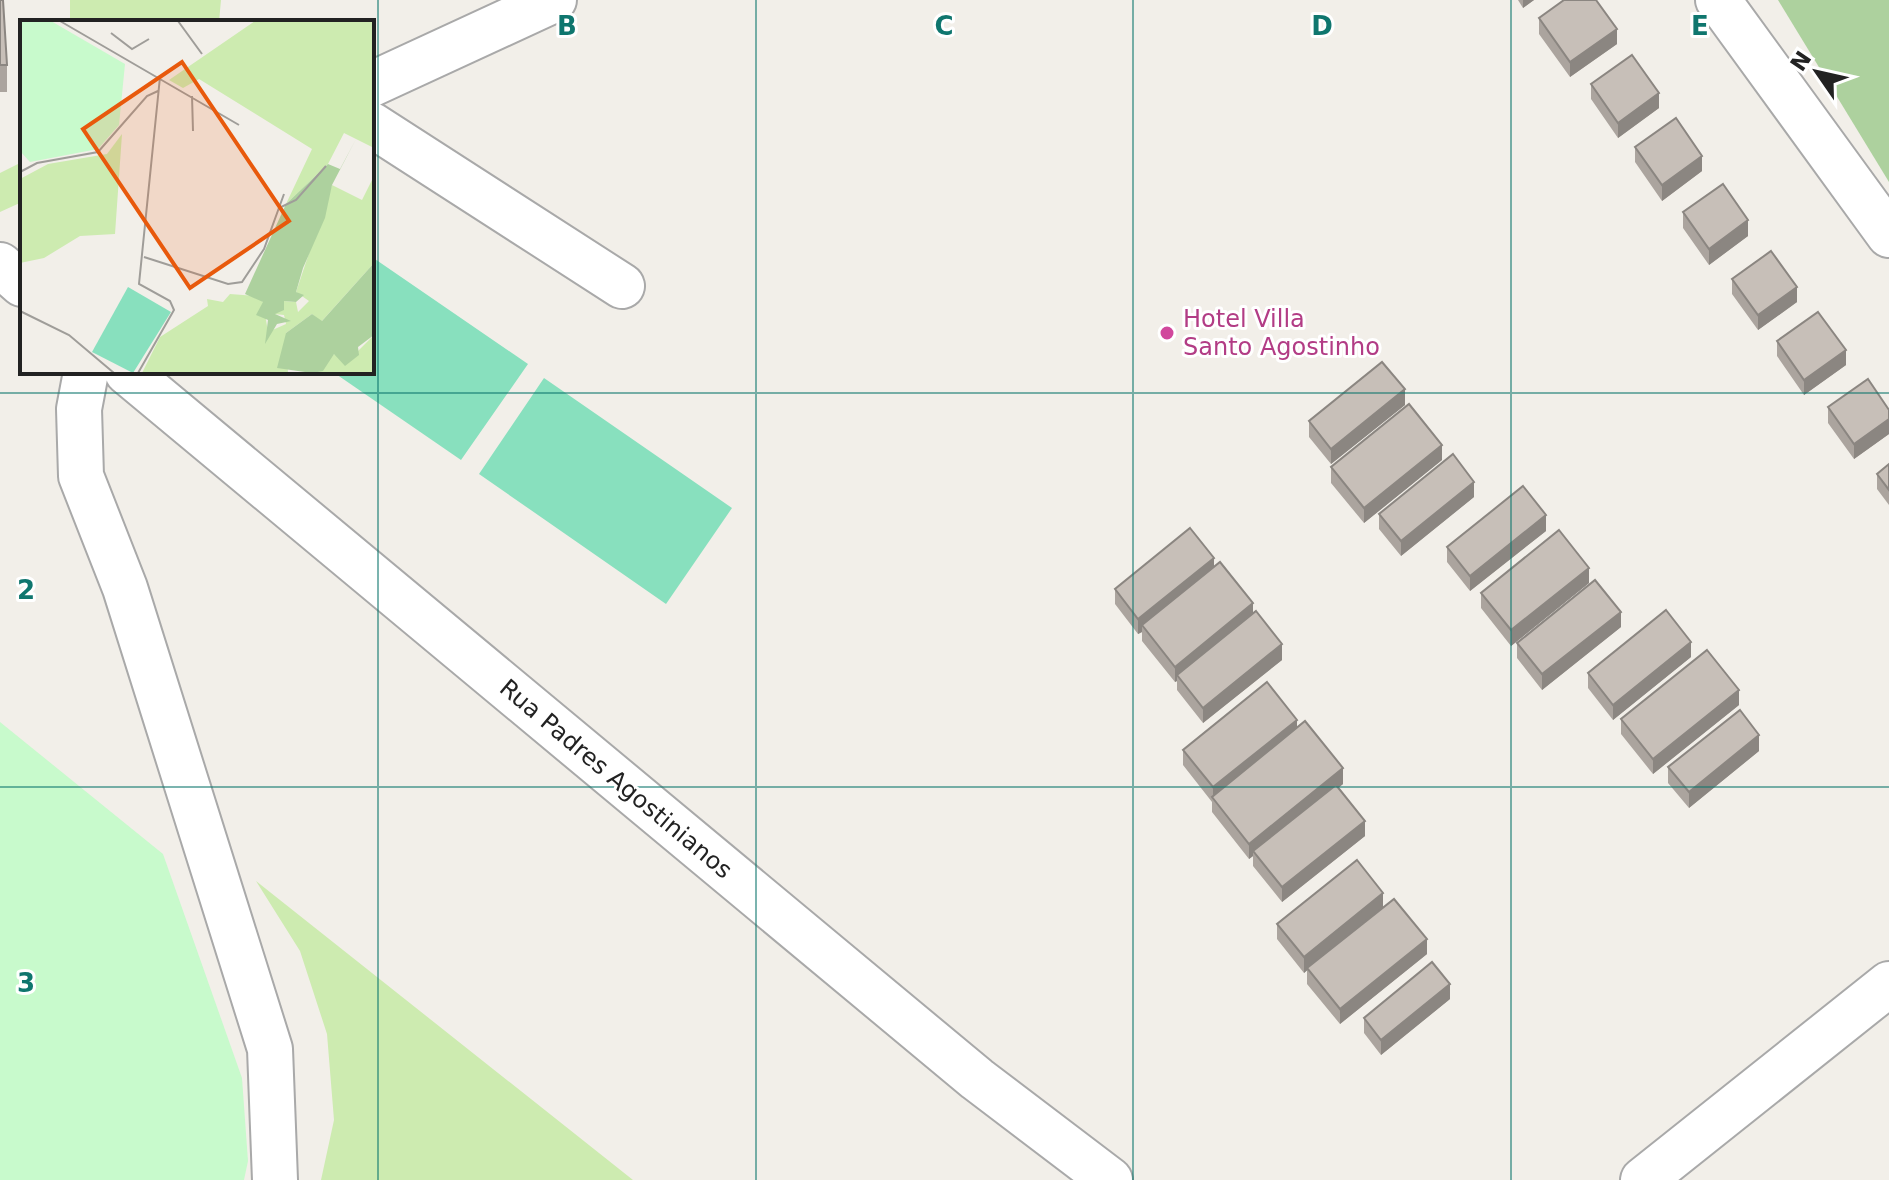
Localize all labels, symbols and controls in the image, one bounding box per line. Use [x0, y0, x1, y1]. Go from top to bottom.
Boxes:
text: B [557, 11, 577, 41]
text: C [934, 11, 954, 41]
text: D [1311, 11, 1333, 41]
text: E [1691, 11, 1709, 41]
inset map [20, 20, 374, 374]
north arrow [1777, 32, 1857, 112]
text: N [1785, 46, 1816, 76]
place label: Hotel Villa Santo Agostinho [1183, 305, 1380, 361]
marker: Hotel Villa Santo Agostinho [1158, 324, 1176, 342]
text: 2 [17, 575, 35, 605]
street label: Rua Padres Agostinianos [494, 674, 738, 884]
text: 3 [17, 968, 35, 998]

